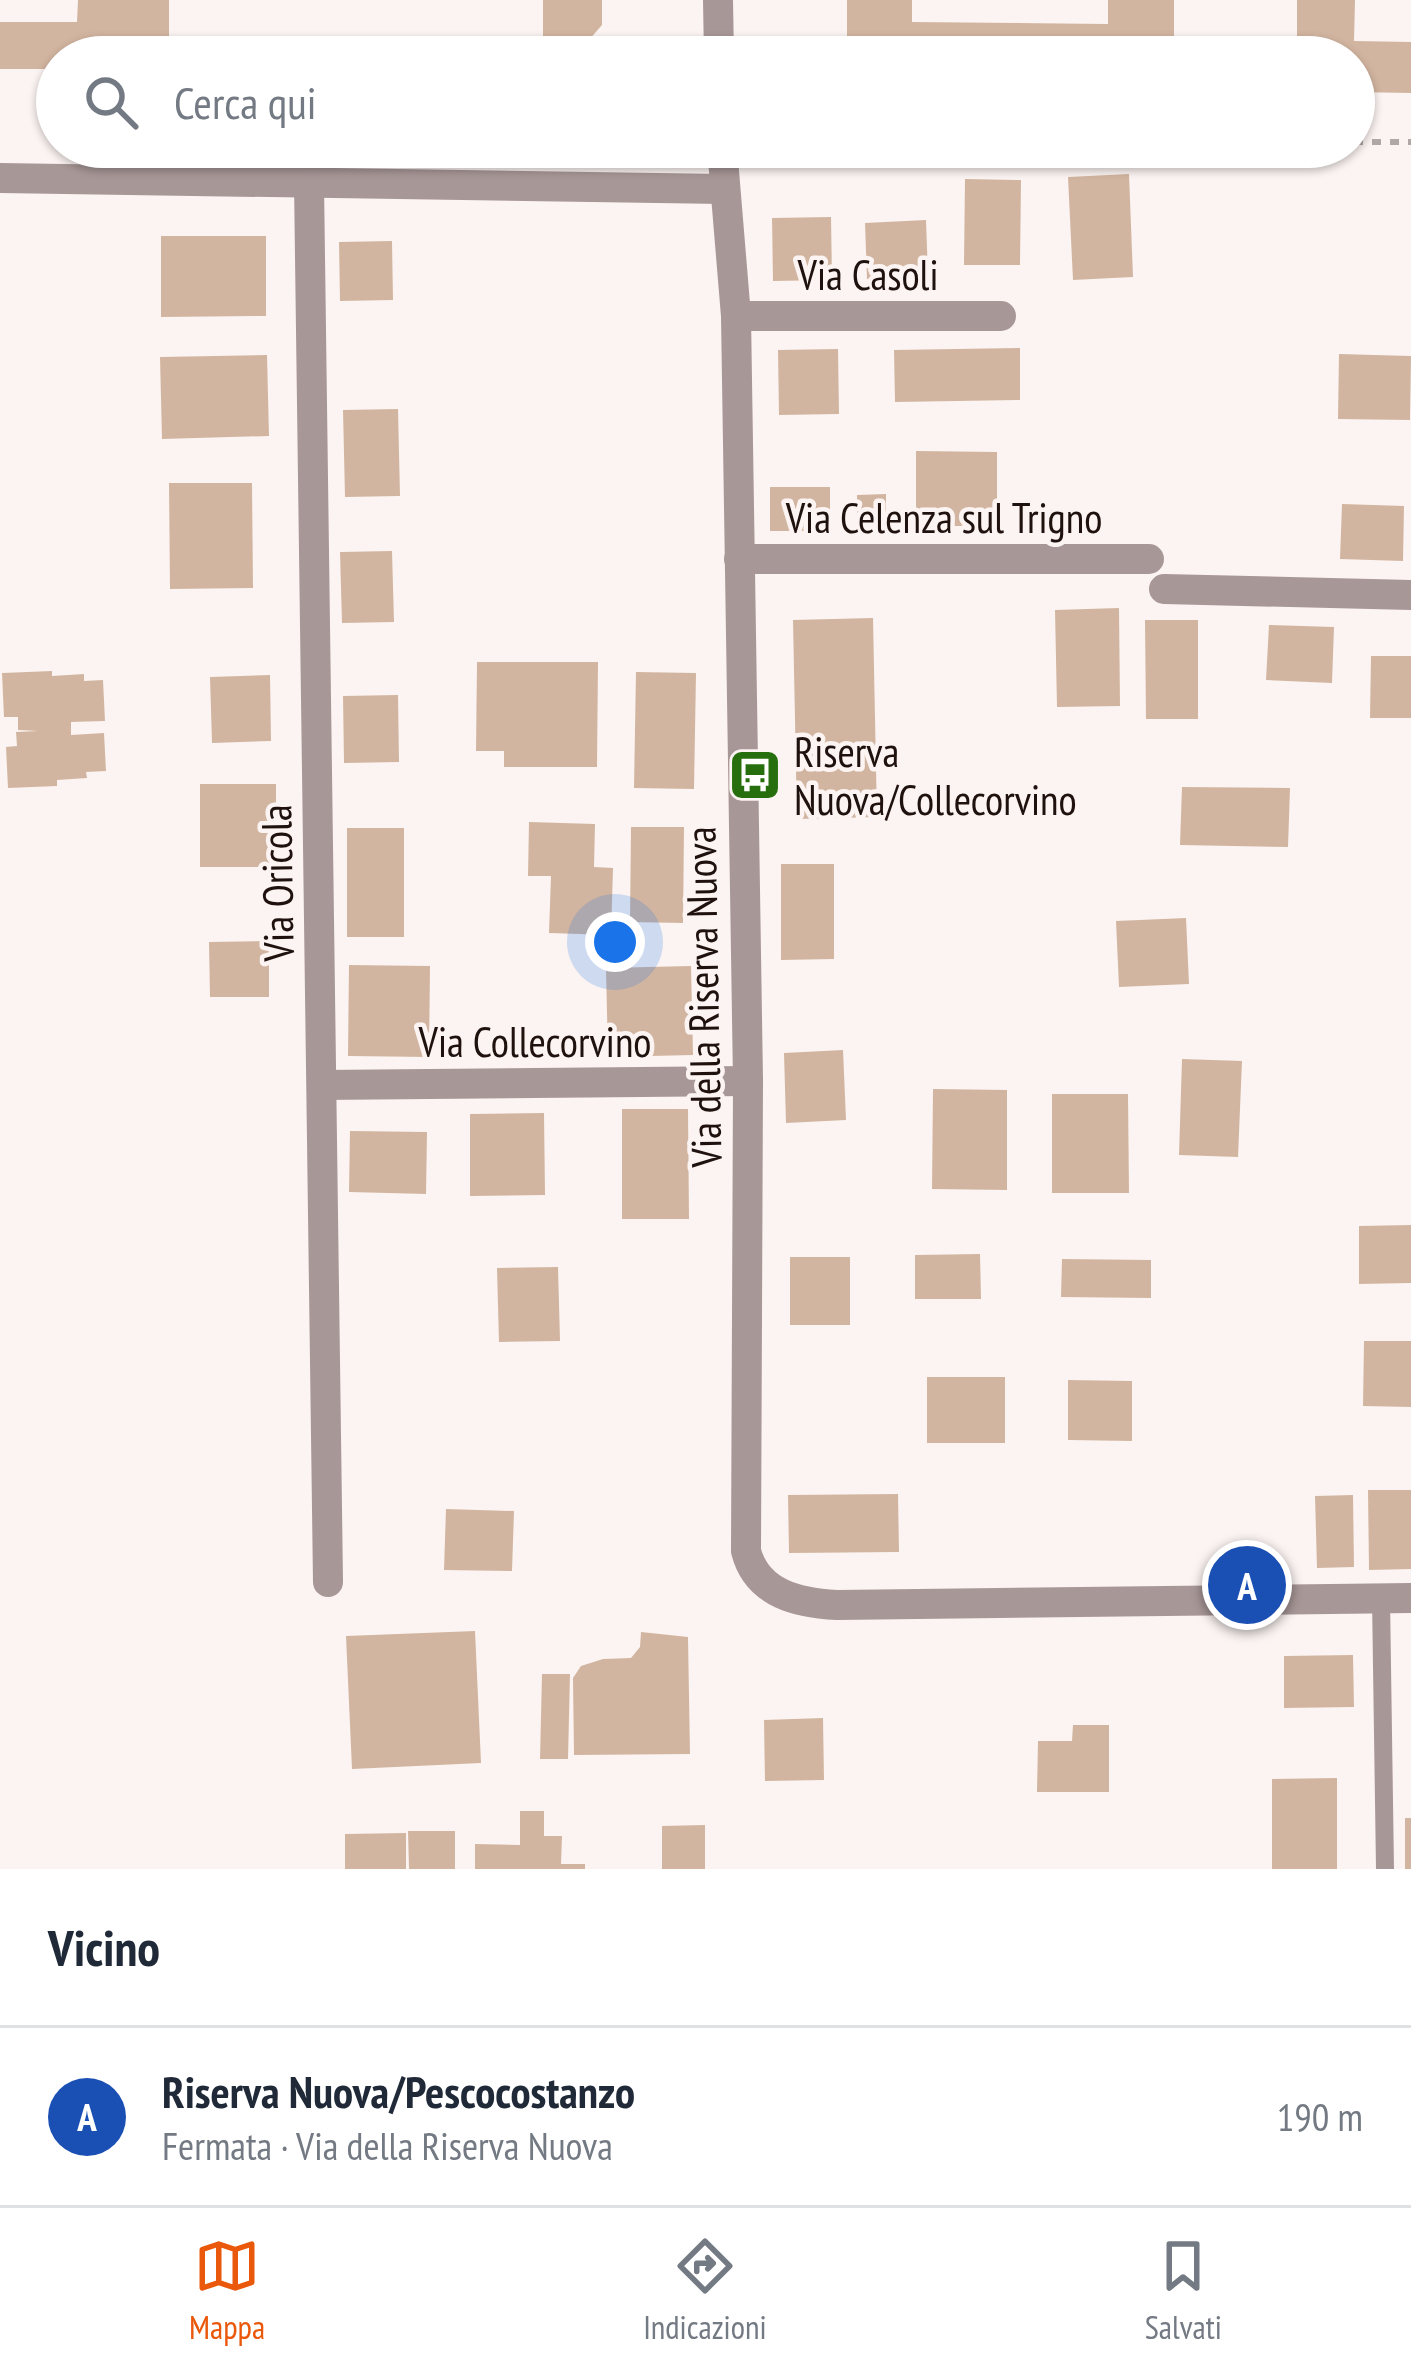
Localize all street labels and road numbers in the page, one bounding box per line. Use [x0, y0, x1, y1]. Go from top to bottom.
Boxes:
street label: Via Casoli [797, 247, 939, 302]
street label: Via Celenza sul Trigno [785, 490, 1102, 545]
street label: Via Oricola [248, 804, 306, 963]
street label: Via della Riserva Nuova [673, 826, 733, 1169]
street label: Via Collecorvino [418, 1014, 651, 1069]

